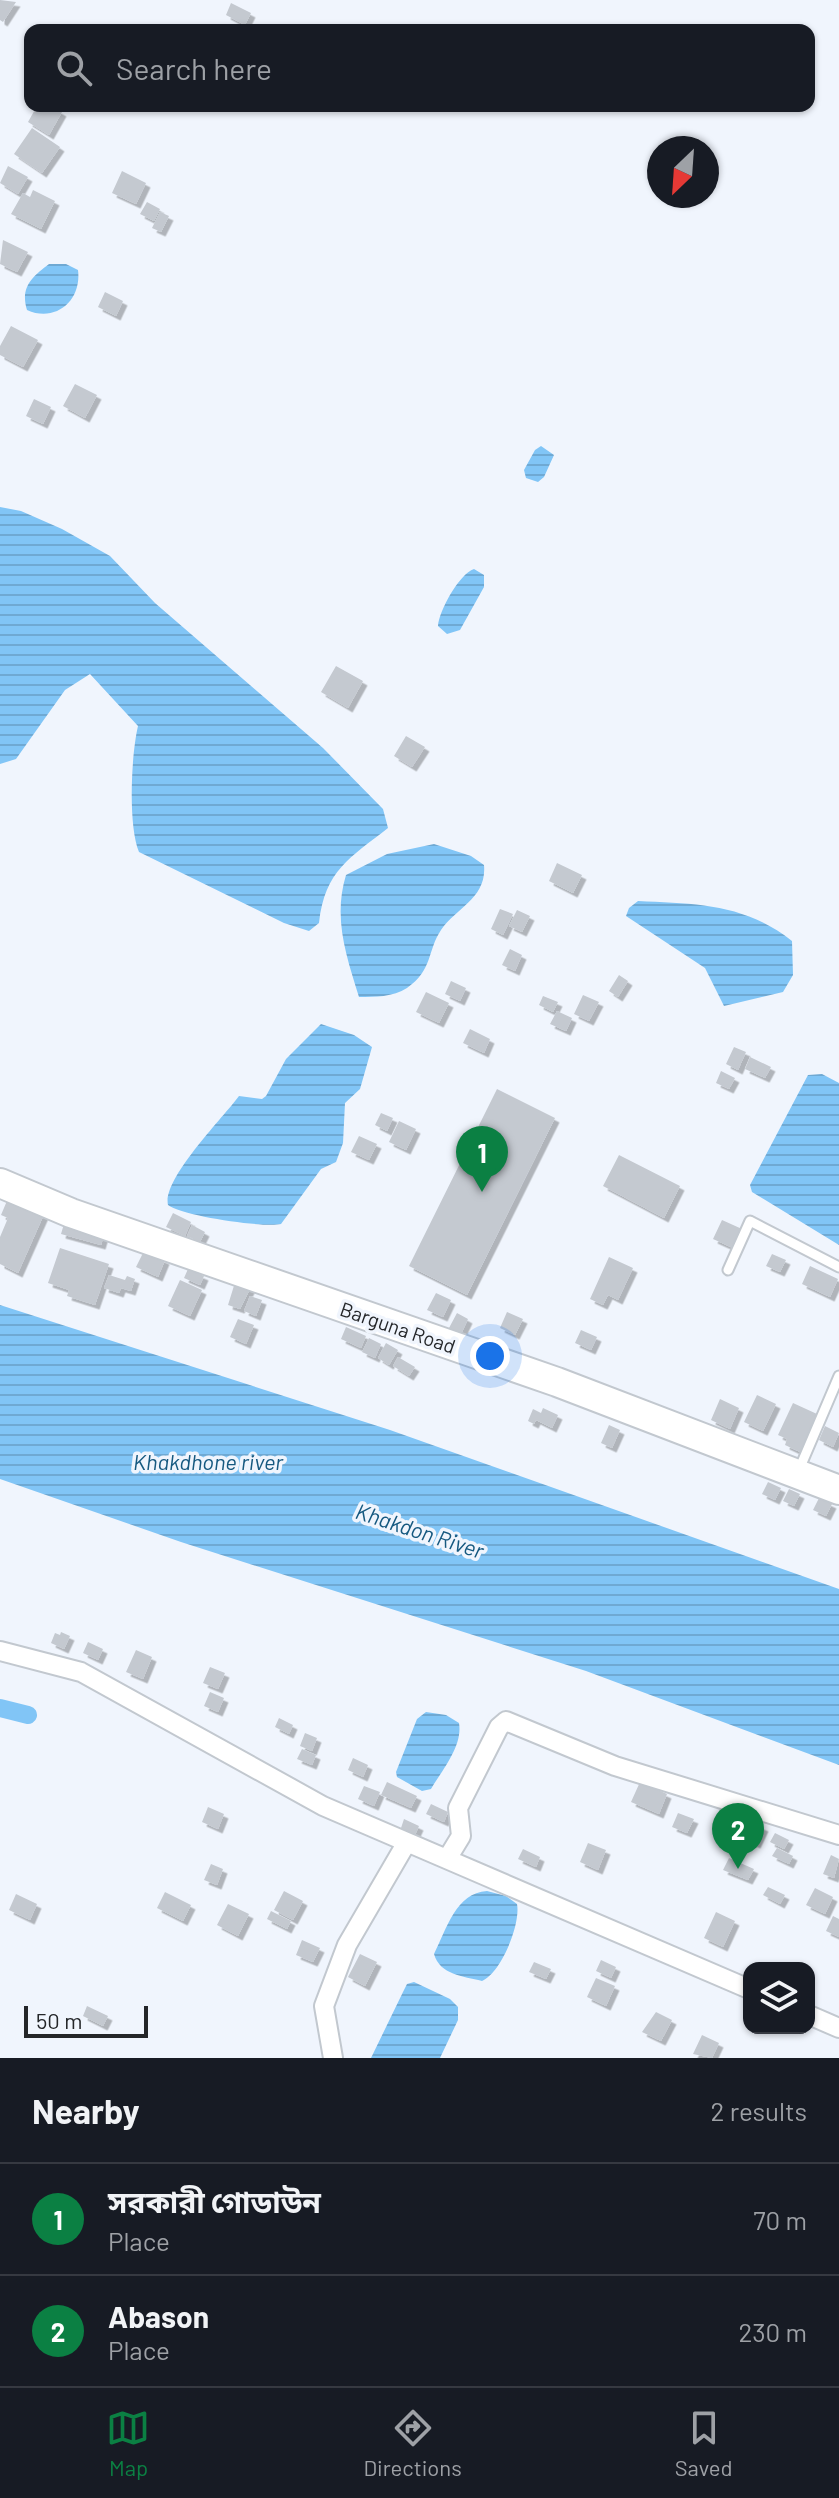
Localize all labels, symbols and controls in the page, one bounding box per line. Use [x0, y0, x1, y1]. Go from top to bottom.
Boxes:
search box [24, 24, 815, 112]
icon: search [52, 46, 96, 90]
text: Search here [116, 50, 272, 86]
north arrow [647, 136, 719, 208]
pin: 1 [456, 1126, 508, 1192]
street label: Barguna Road [337, 1296, 459, 1358]
your location [470, 1336, 510, 1376]
water label: Khakdhone river [133, 1448, 284, 1474]
water label: Khakdon River [353, 1497, 488, 1563]
pin: 2 [712, 1803, 764, 1869]
map controls [743, 1962, 815, 2034]
button: layers [743, 1962, 815, 2034]
scale bar [24, 2002, 148, 2038]
text: 50 m [36, 2007, 82, 2033]
text: Nearby [32, 2090, 140, 2131]
text: 2 results [711, 2095, 807, 2126]
text: সরকারী গোডাউন [108, 2183, 321, 2219]
text: 1 [53, 2204, 63, 2235]
text: 70 m [753, 2204, 807, 2235]
text: Place [108, 2225, 170, 2256]
text: Abason [108, 2298, 209, 2334]
text: 2 [51, 2316, 65, 2347]
text: 230 m [738, 2316, 807, 2347]
text: Place [108, 2334, 170, 2365]
tab: Map [106, 2406, 150, 2480]
tab: Directions [363, 2406, 462, 2480]
tab: Saved [675, 2406, 732, 2480]

